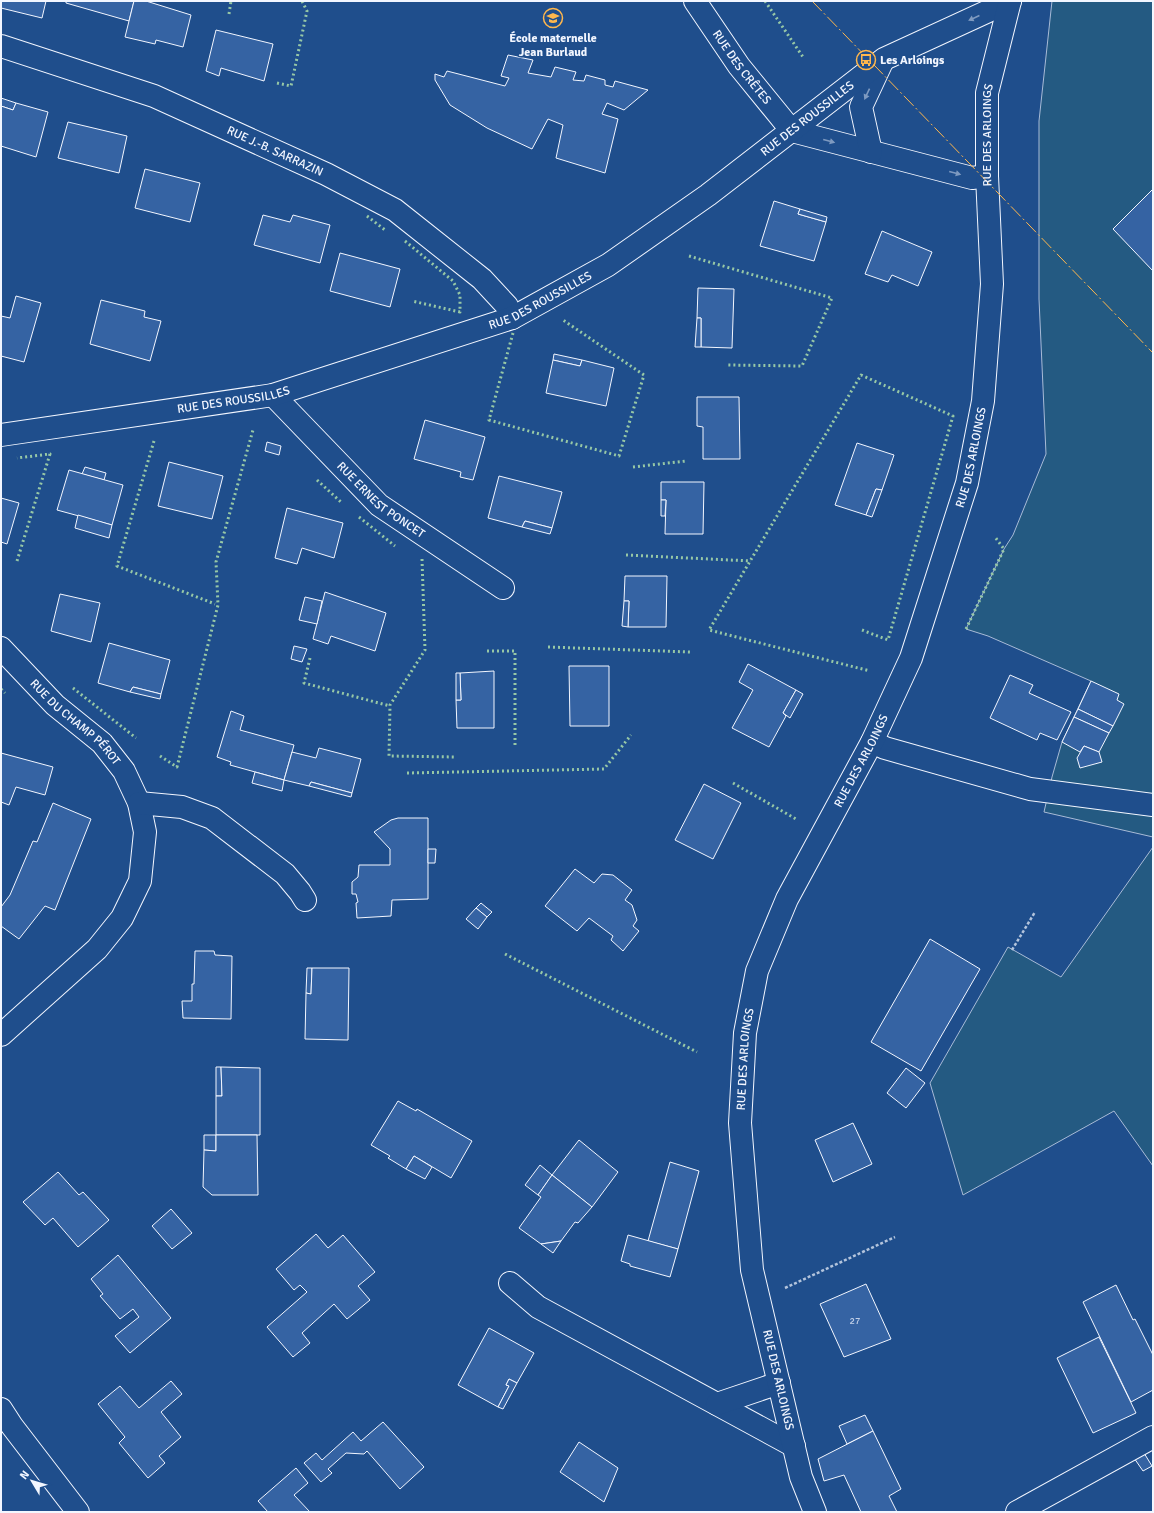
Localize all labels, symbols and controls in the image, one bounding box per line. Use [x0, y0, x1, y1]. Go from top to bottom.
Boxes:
school or university icon: École maternelle Jean Burlaud [542, 7, 564, 29]
one-way arrow [969, 15, 980, 21]
street label: RUE DES CRÊTES [709, 27, 775, 107]
place label: École maternelle Jean Burlaud [509, 31, 597, 60]
bus stop icon: Les Arloings [855, 49, 877, 71]
place label: Les Arloings [880, 53, 945, 68]
street label: RUE DES ROUSSILLES [757, 77, 857, 159]
street label: RUE DES ARLOINGS [980, 82, 997, 187]
one-way arrow [864, 89, 870, 100]
street label: RUE J.-B. SARRAZIN [225, 123, 326, 179]
one-way arrow [823, 138, 835, 144]
one-way arrow [949, 171, 961, 177]
street label: RUE DES ROUSSILLES [487, 268, 595, 333]
street label: RUE DES ROUSSILLES [176, 383, 292, 417]
street label: RUE DES ARLOINGS [952, 405, 989, 510]
street label: RUE ERNEST PONCET [334, 458, 428, 541]
street label: RUE DU CHAMP PÉROT [27, 676, 124, 768]
street label: RUE DES ARLOINGS [831, 712, 891, 810]
street label: RUE DES ARLOINGS [733, 1006, 757, 1111]
house number: 27 [850, 1315, 860, 1327]
street label: RUE DES ARLOINGS [759, 1328, 797, 1432]
north arrow [12, 1461, 52, 1501]
text: N [17, 1468, 32, 1482]

